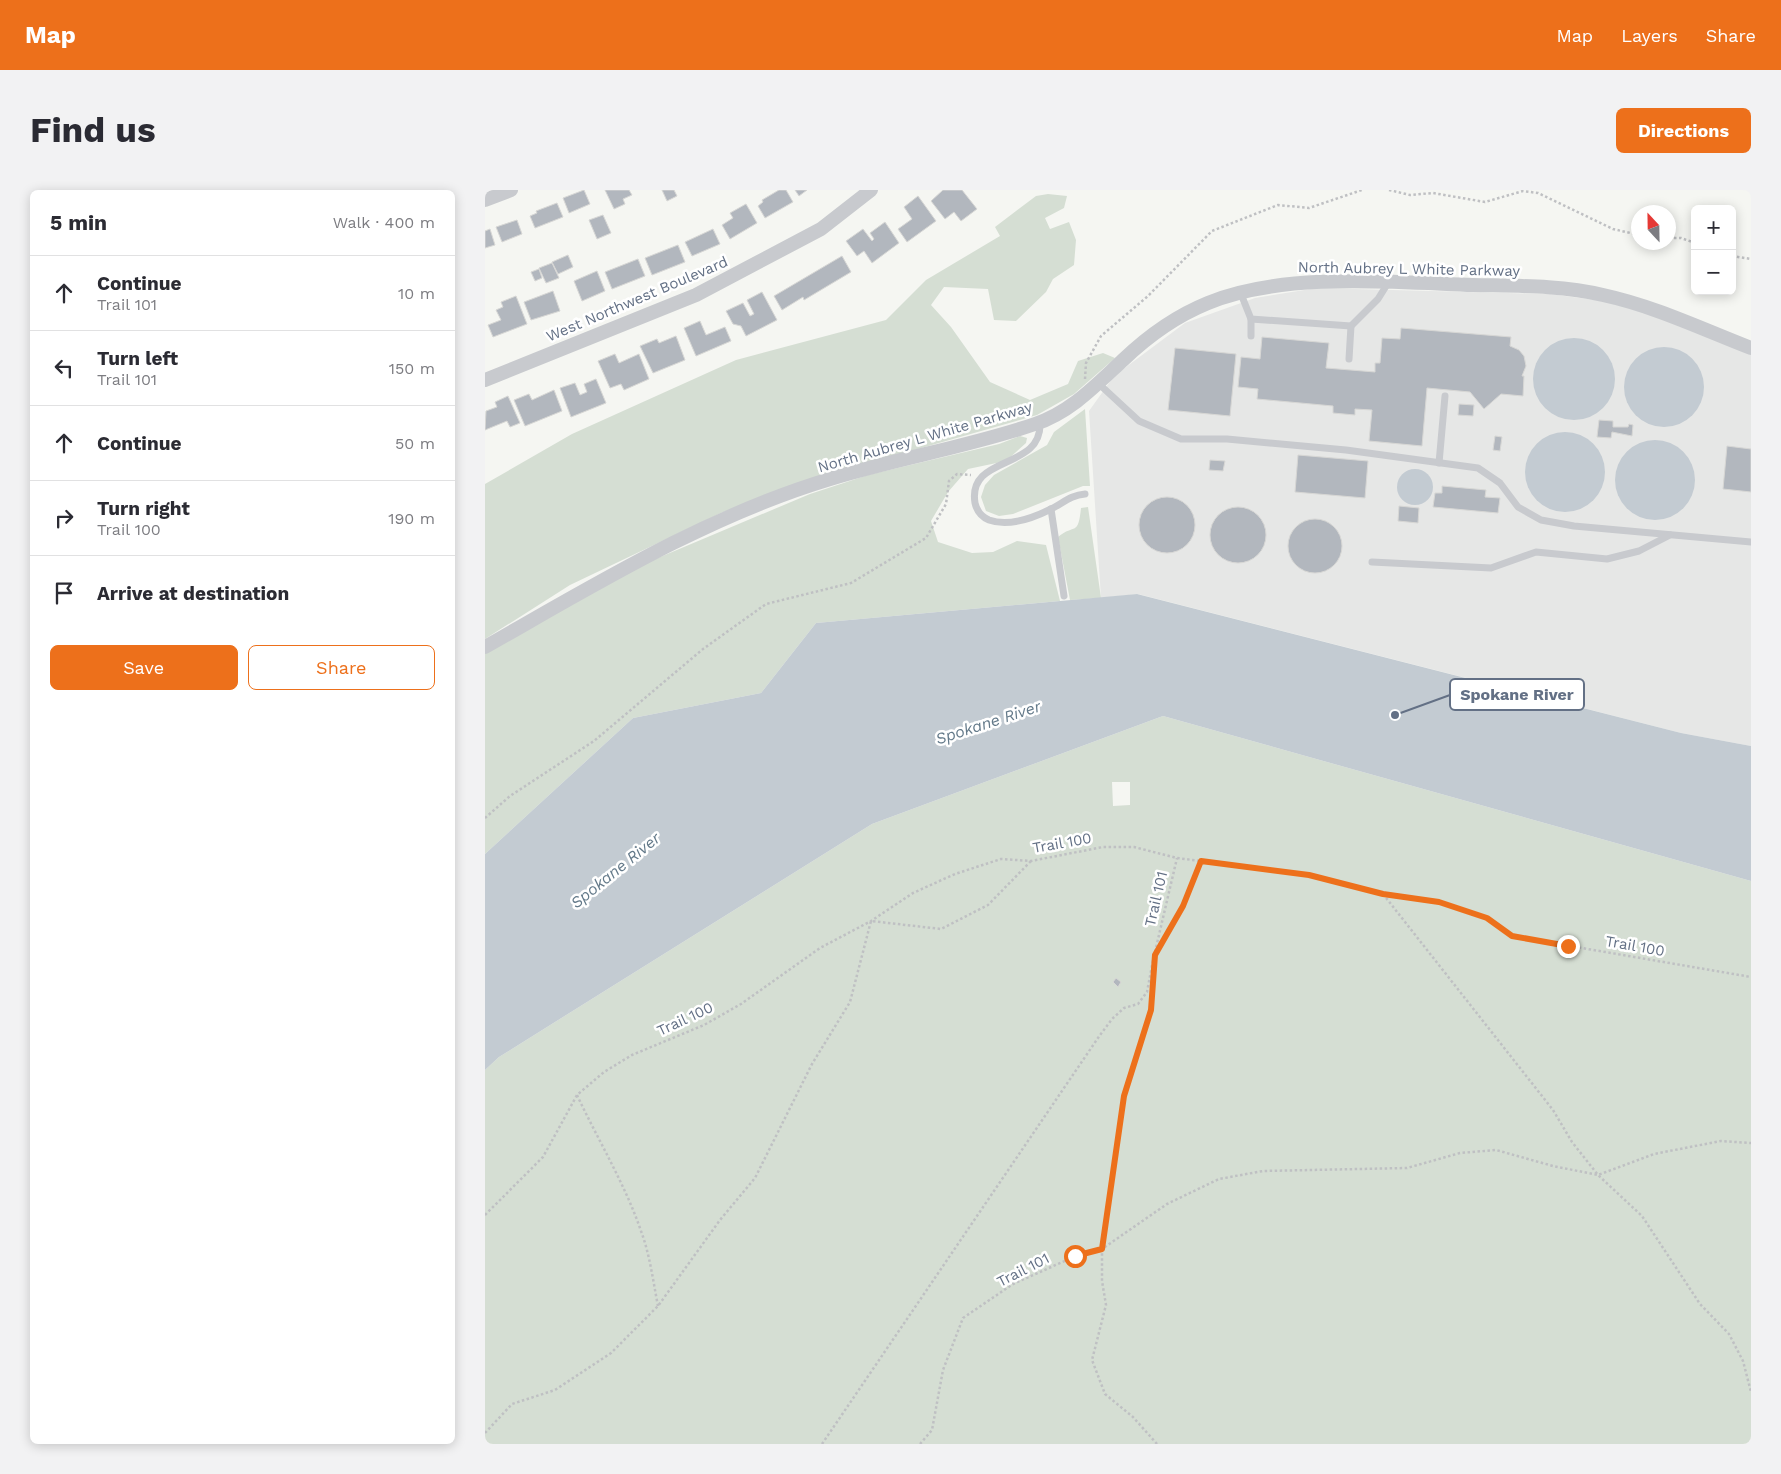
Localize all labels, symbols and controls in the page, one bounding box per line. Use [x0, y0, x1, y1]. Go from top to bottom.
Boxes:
text: Map [25, 21, 76, 49]
text: Map [1556, 25, 1593, 46]
text: Layers [1621, 25, 1678, 46]
text: Share [1706, 25, 1756, 46]
button: Directions [1616, 108, 1751, 153]
text: Find us [30, 109, 156, 151]
north arrow [1631, 205, 1676, 250]
map controls [1691, 205, 1736, 295]
button: + [1691, 205, 1736, 250]
text: 5 min [50, 210, 107, 235]
text: Walk · 400 m [333, 213, 435, 232]
button: − [1691, 250, 1736, 295]
street label: West Northwest Boulevard [543, 253, 731, 345]
street label: North Aubrey L White Parkway [1298, 258, 1521, 280]
text: Continue [97, 272, 181, 295]
icon: ahead [50, 279, 78, 307]
text: 10 m [398, 284, 435, 303]
text: Trail 101 [97, 295, 157, 314]
text: Turn left [97, 347, 178, 370]
icon: left [50, 354, 78, 382]
text: 150 m [389, 359, 435, 378]
text: Trail 101 [97, 370, 157, 389]
street label: North Aubrey L White Parkway [816, 398, 1035, 476]
icon: ahead [50, 429, 78, 457]
text: Continue [97, 432, 181, 455]
text: 50 m [395, 434, 435, 453]
text: Turn right [97, 497, 190, 520]
icon: right [50, 504, 78, 532]
text: 190 m [388, 509, 435, 528]
text: Trail 100 [97, 520, 161, 539]
icon: arrive [50, 579, 78, 607]
text: Arrive at destination [97, 582, 289, 605]
button: Save [50, 645, 238, 690]
button: Share [248, 645, 435, 690]
callout: Spokane River [1450, 679, 1584, 710]
text: Spokane River [1460, 685, 1574, 704]
water label: Spokane River [933, 696, 1044, 748]
water label: Spokane River [567, 828, 664, 912]
street label: Trail 100 [1031, 829, 1093, 857]
street label: Trail 101 [1141, 870, 1171, 928]
street label: Trail 100 [1604, 932, 1666, 960]
route end [1557, 935, 1580, 958]
street label: Trail 100 [654, 998, 716, 1040]
route start [1064, 1245, 1087, 1268]
street label: Trail 101 [994, 1249, 1052, 1291]

